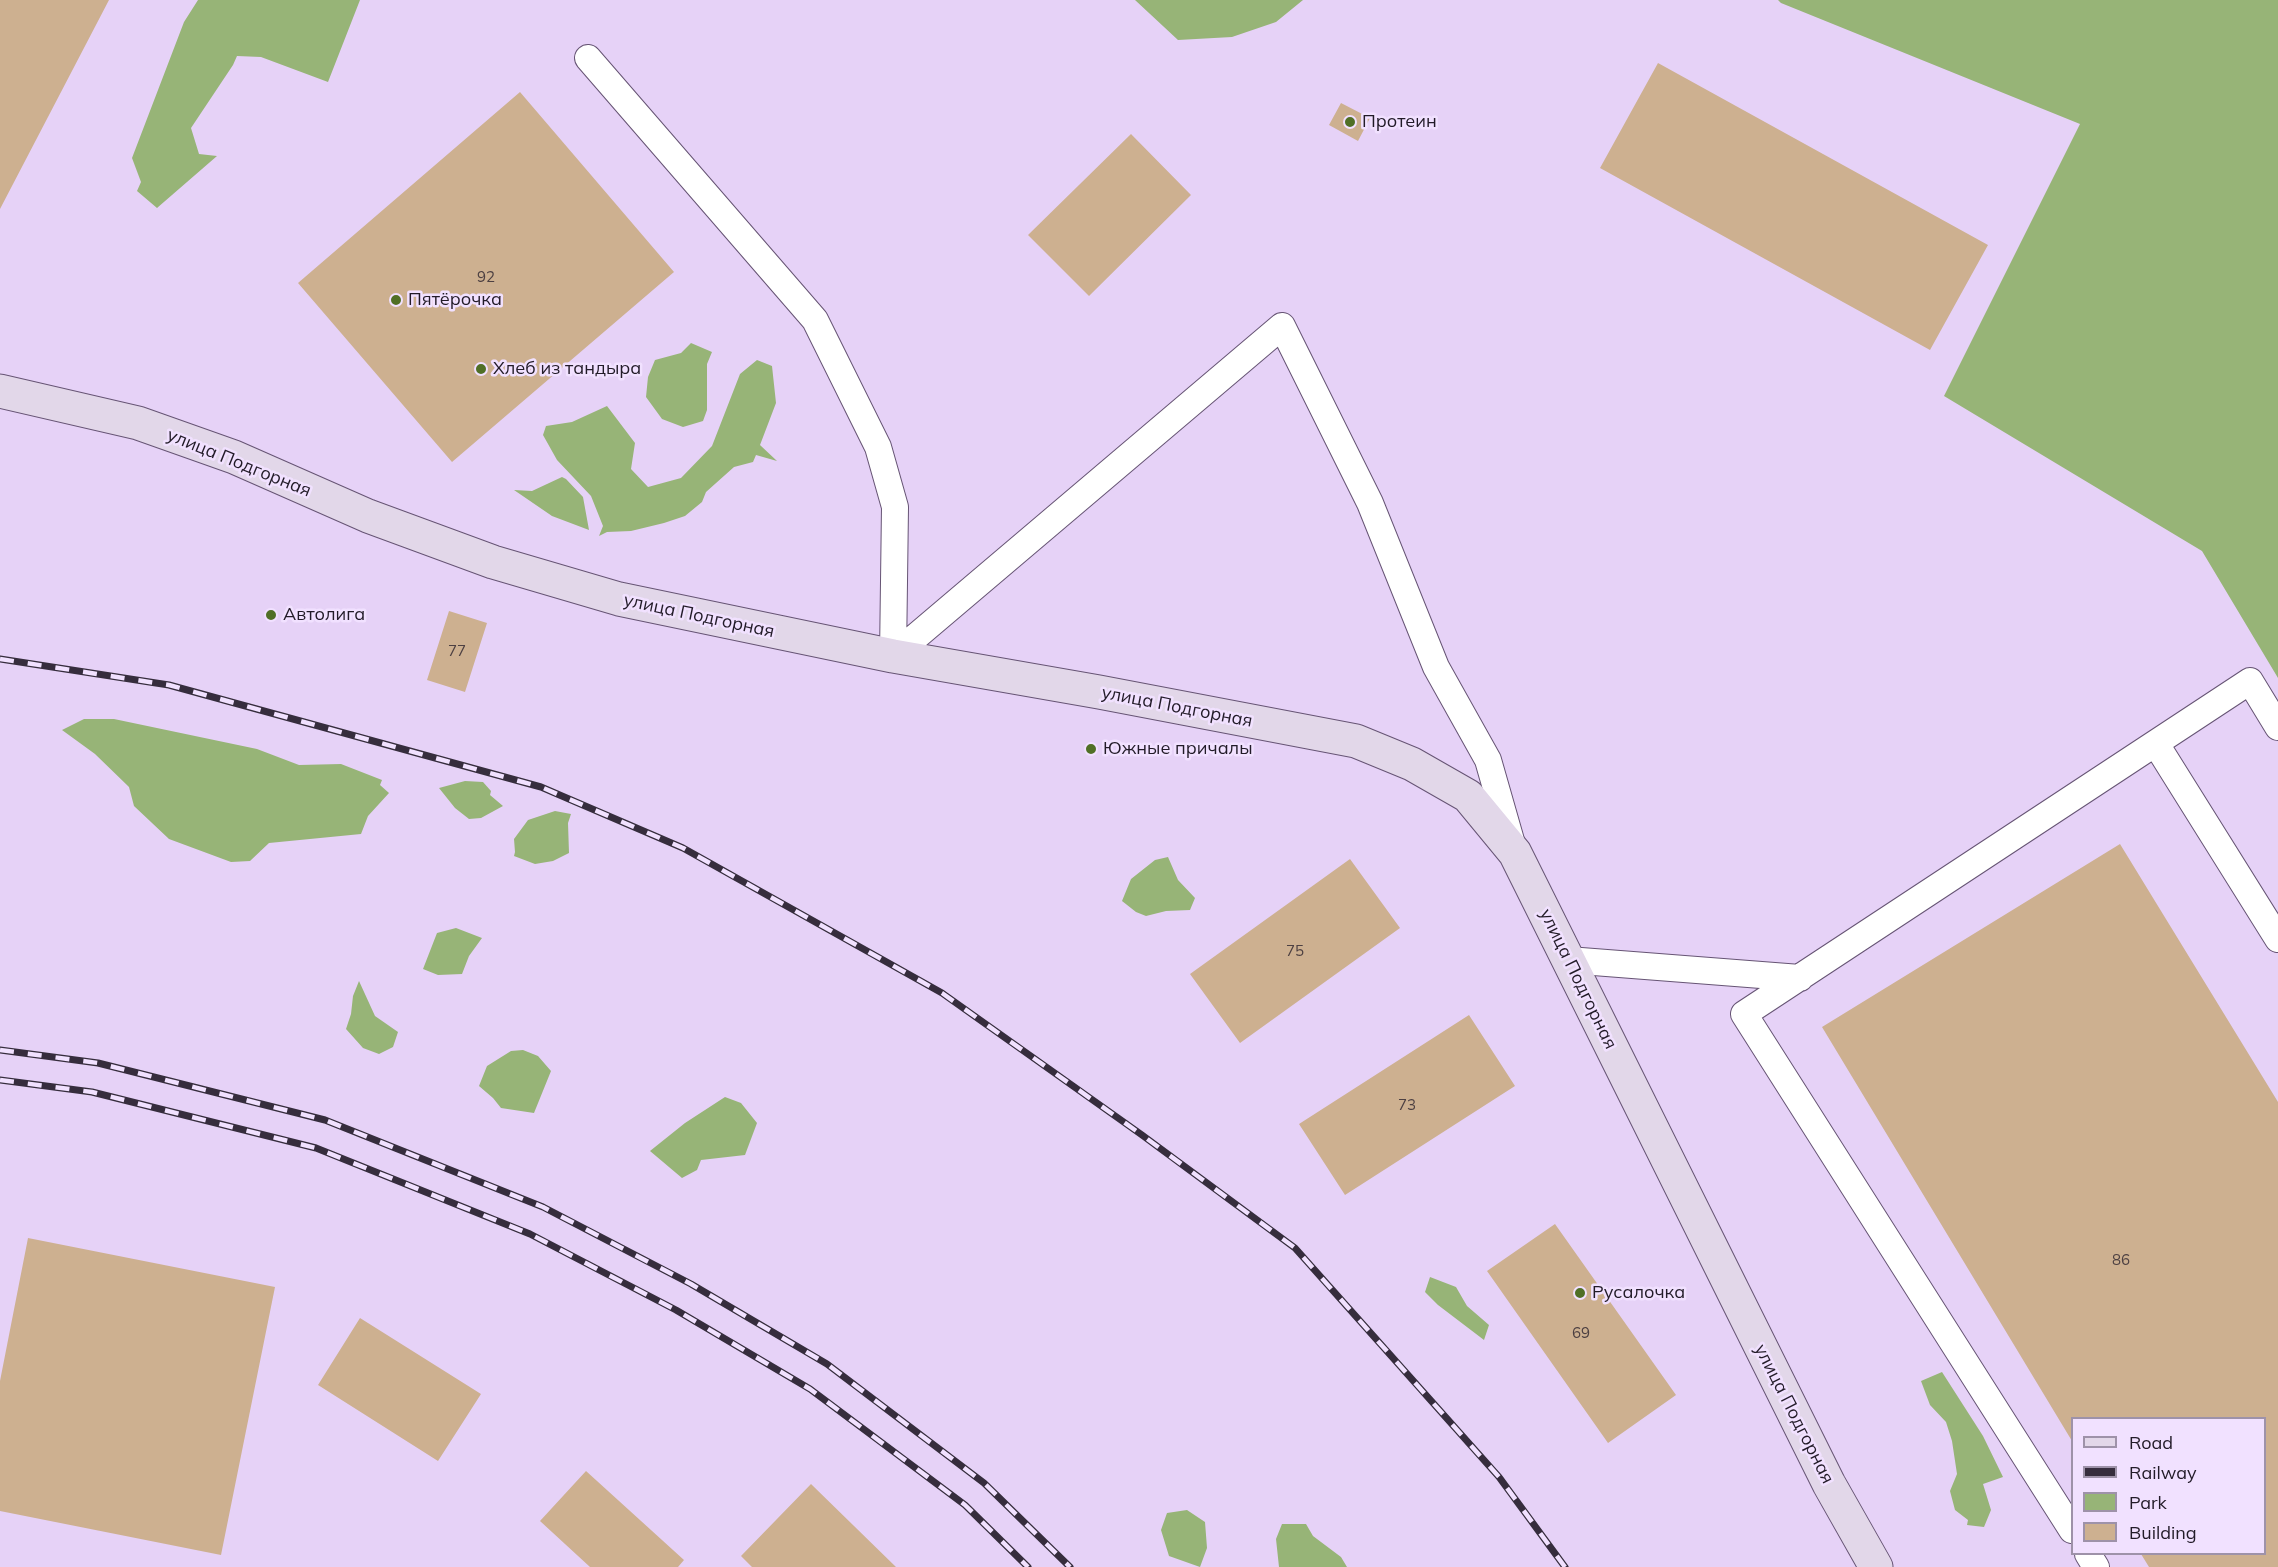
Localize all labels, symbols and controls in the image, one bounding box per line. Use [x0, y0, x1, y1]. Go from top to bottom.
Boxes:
place label: Протеин [1362, 111, 1437, 133]
marker: Протеин [1343, 115, 1357, 129]
house number: 92 [477, 268, 495, 286]
place label: Пятёрочка [408, 289, 502, 311]
marker: Пятёрочка [389, 293, 403, 307]
place label: Хлеб из тандыра [493, 358, 641, 380]
marker: Хлеб из тандыра [474, 362, 488, 376]
street label: улица Подгорная [164, 424, 314, 502]
street label: улица Подгорная [622, 589, 776, 643]
place label: Автолига [283, 604, 365, 626]
marker: Автолига [264, 608, 278, 622]
house number: 77 [448, 642, 466, 660]
street label: улица Подгорная [1100, 682, 1254, 732]
place label: Южные причалы [1103, 738, 1253, 760]
marker: Южные причалы [1084, 742, 1098, 756]
street label: улица Подгорная [1535, 905, 1621, 1053]
house number: 75 [1286, 942, 1304, 960]
house number: 73 [1398, 1096, 1416, 1114]
house number: 86 [2112, 1251, 2130, 1269]
place label: Русалочка [1592, 1282, 1685, 1304]
marker: Русалочка [1573, 1286, 1587, 1300]
house number: 69 [1572, 1324, 1590, 1342]
street label: улица Подгорная [1750, 1341, 1838, 1487]
legend [2071, 1417, 2266, 1555]
text: Road [2129, 1431, 2173, 1454]
text: Railway [2129, 1461, 2197, 1484]
text: Park [2129, 1491, 2167, 1514]
text: Building [2129, 1521, 2197, 1544]

